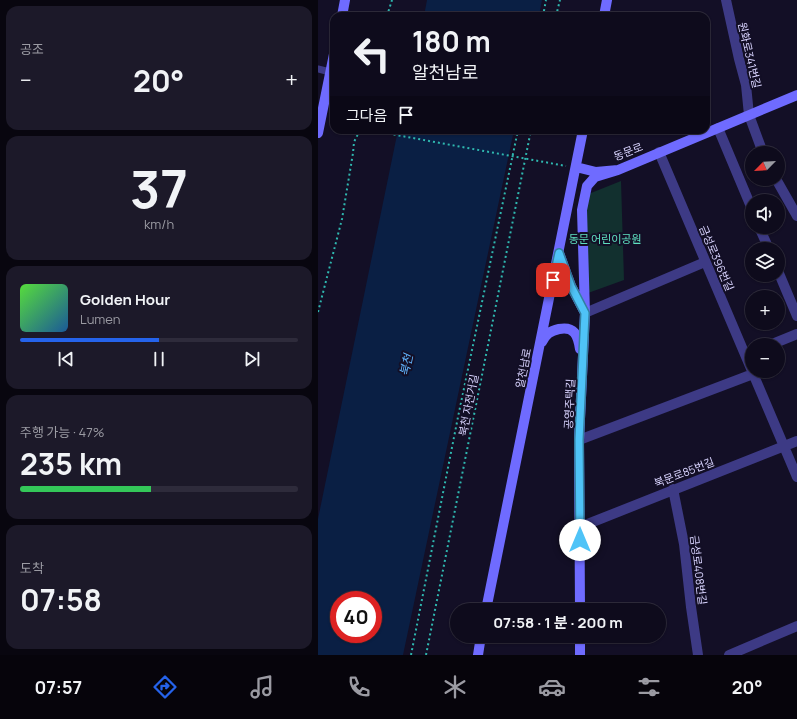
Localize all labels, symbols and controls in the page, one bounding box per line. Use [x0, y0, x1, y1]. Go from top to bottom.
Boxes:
street label: 원화로341번길 [735, 20, 765, 90]
text: 180 m [412, 22, 491, 60]
icon: left [346, 28, 398, 80]
text: 공조 [20, 40, 44, 58]
text: 20° [133, 60, 184, 101]
text: 알천남로 [412, 60, 478, 84]
text: − [20, 65, 32, 95]
text: + [285, 65, 298, 95]
icon: arrive [395, 104, 417, 126]
text: 그다음 [346, 105, 387, 126]
street label: 동문로 [611, 139, 645, 163]
north arrow [745, 146, 785, 186]
map controls [745, 146, 785, 378]
text: 37 [130, 153, 188, 224]
button: sound [745, 194, 785, 234]
text: km/h [144, 215, 174, 233]
street label: 금성로396번길 [696, 223, 738, 293]
park label: 동문 어린이공원 [568, 231, 642, 246]
button: layers [745, 242, 785, 282]
pin [536, 263, 570, 297]
icon: arrive [542, 269, 564, 291]
text: Golden Hour [80, 289, 170, 310]
button: + [745, 290, 785, 330]
text: Lumen [80, 310, 120, 328]
button: − [745, 338, 785, 378]
street label: 알천남로 [512, 347, 534, 389]
icon: previous [55, 348, 77, 370]
icon: pause [148, 348, 170, 370]
icon: next [241, 348, 263, 370]
water label: 북천 [395, 351, 417, 378]
street label: 북천 자전거길 [455, 373, 481, 437]
street label: 공영주택길 [560, 378, 578, 430]
text: 주행 가능 · 47% [20, 423, 105, 441]
text: 235 km [20, 443, 122, 484]
street label: 북문로85번길 [652, 454, 716, 490]
position arrow [559, 519, 601, 561]
street label: 금성로408번길 [687, 534, 711, 606]
text: 도착 [20, 559, 44, 577]
text: 07:58 [20, 579, 102, 620]
speed limit sign: 40 [330, 591, 382, 643]
text: 07:58 · 1 분 · 200 m [493, 612, 623, 633]
icon: directions [151, 673, 179, 701]
icon: music [248, 673, 276, 701]
icon: phone [345, 673, 373, 701]
icon: climate [441, 673, 469, 701]
icon: car [538, 673, 566, 701]
icon: filters [635, 673, 663, 701]
text: 07:57 [34, 675, 82, 699]
text: 20° [732, 675, 763, 699]

